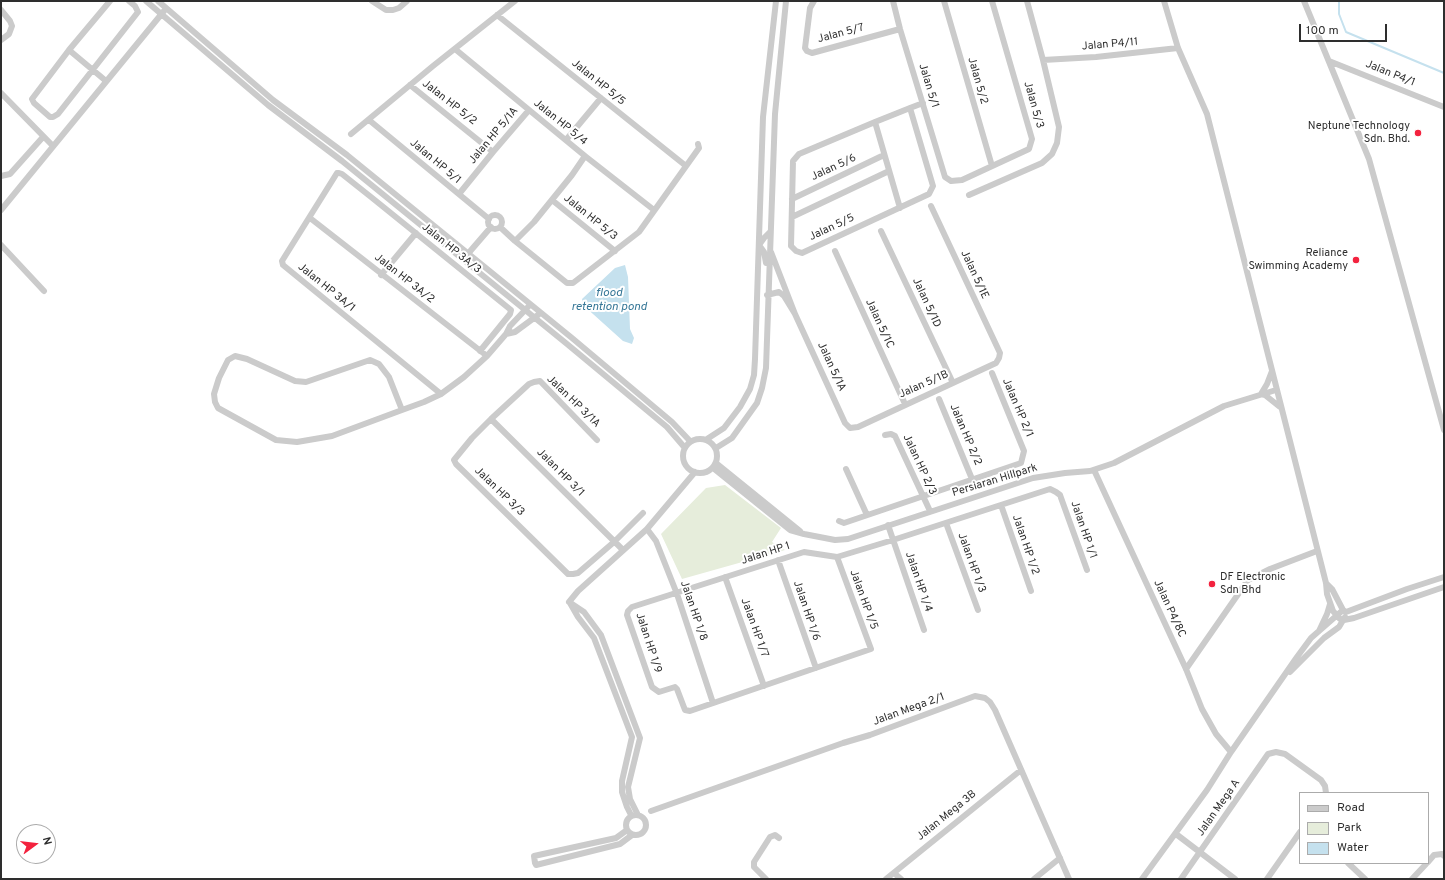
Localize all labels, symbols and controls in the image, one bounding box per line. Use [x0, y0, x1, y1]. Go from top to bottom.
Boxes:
scale bar [1301, 16, 1389, 42]
street label: Jalan 5/7 [816, 21, 866, 47]
text: 100 m [1306, 23, 1339, 39]
street label: Jalan P4/11 [1081, 36, 1139, 54]
street label: Jalan 5/2 [964, 56, 990, 106]
street label: Jalan HP 5/5 [568, 57, 628, 109]
street label: Jalan P4/1 [1363, 58, 1417, 90]
street label: Jalan 5/1 [915, 62, 941, 110]
street label: Jalan HP 5/2 [419, 78, 479, 128]
street label: Jalan 5/3 [1020, 80, 1046, 130]
street label: Jalan HP 5/4 [530, 97, 590, 149]
street label: Jalan HP 5/1A [466, 105, 522, 167]
place label: Neptune Technology Sdn. Bhd. [1308, 120, 1410, 146]
marker: Neptune Technology Sdn. Bhd. [1413, 128, 1423, 138]
street label: Jalan HP 5/1 [407, 137, 463, 187]
street label: Jalan 5/6 [809, 152, 859, 184]
street label: Jalan HP 5/3 [560, 192, 620, 244]
street label: Jalan 5/5 [807, 212, 857, 244]
street label: Jalan HP 3A/3 [419, 221, 483, 277]
place label: Reliance Swimming Academy [1248, 247, 1348, 273]
street label: Jalan 5/1E [957, 249, 991, 301]
street label: Jalan HP 3A/2 [371, 251, 437, 307]
marker: Reliance Swimming Academy [1351, 255, 1361, 265]
street label: Jalan HP 3A/1 [295, 261, 357, 315]
street label: Jalan 5/1D [909, 276, 943, 330]
water label: flood retention pond [571, 287, 647, 315]
street label: Jalan 5/1C [862, 297, 896, 351]
street label: Jalan 5/1A [814, 340, 848, 394]
street label: Jalan 5/1B [897, 368, 951, 402]
street label: Jalan HP 3/1A [543, 373, 603, 431]
street label: Jalan HP 2/1 [999, 377, 1035, 439]
street label: Jalan HP 2/2 [946, 402, 984, 468]
street label: Jalan HP 2/3 [899, 433, 939, 497]
street label: Jalan HP 3/1 [533, 446, 587, 500]
street label: Persiaran Hillpark [951, 462, 1039, 500]
street label: Jalan HP 3/3 [471, 465, 527, 519]
street label: Jalan HP 1/1 [1067, 499, 1099, 561]
street label: Jalan HP 1/2 [1009, 513, 1041, 577]
street label: Jalan HP 1/3 [954, 531, 988, 595]
street label: Jalan HP 1 [740, 540, 792, 568]
street label: Jalan HP 1/4 [902, 550, 934, 614]
street label: Jalan HP 1/5 [846, 568, 880, 632]
place label: DF Electronic Sdn Bhd [1220, 571, 1285, 597]
street label: Jalan P4/8C [1150, 578, 1188, 640]
street label: Jalan HP 1/8 [677, 579, 709, 643]
street label: Jalan HP 1/6 [790, 579, 822, 643]
marker: DF Electronic Sdn Bhd [1207, 579, 1217, 589]
street label: Jalan HP 1/7 [737, 597, 771, 659]
street label: Jalan HP 1/9 [632, 611, 664, 675]
street label: Jalan Mega 2/1 [871, 691, 947, 729]
street label: Jalan Mega A [1195, 777, 1243, 839]
street label: Jalan Mega 3B [915, 788, 979, 844]
legend [1299, 792, 1429, 864]
text: Road [1337, 800, 1365, 816]
text: Park [1337, 820, 1362, 836]
north arrow [16, 824, 56, 864]
text: N [39, 836, 54, 847]
text: Water [1337, 840, 1369, 856]

